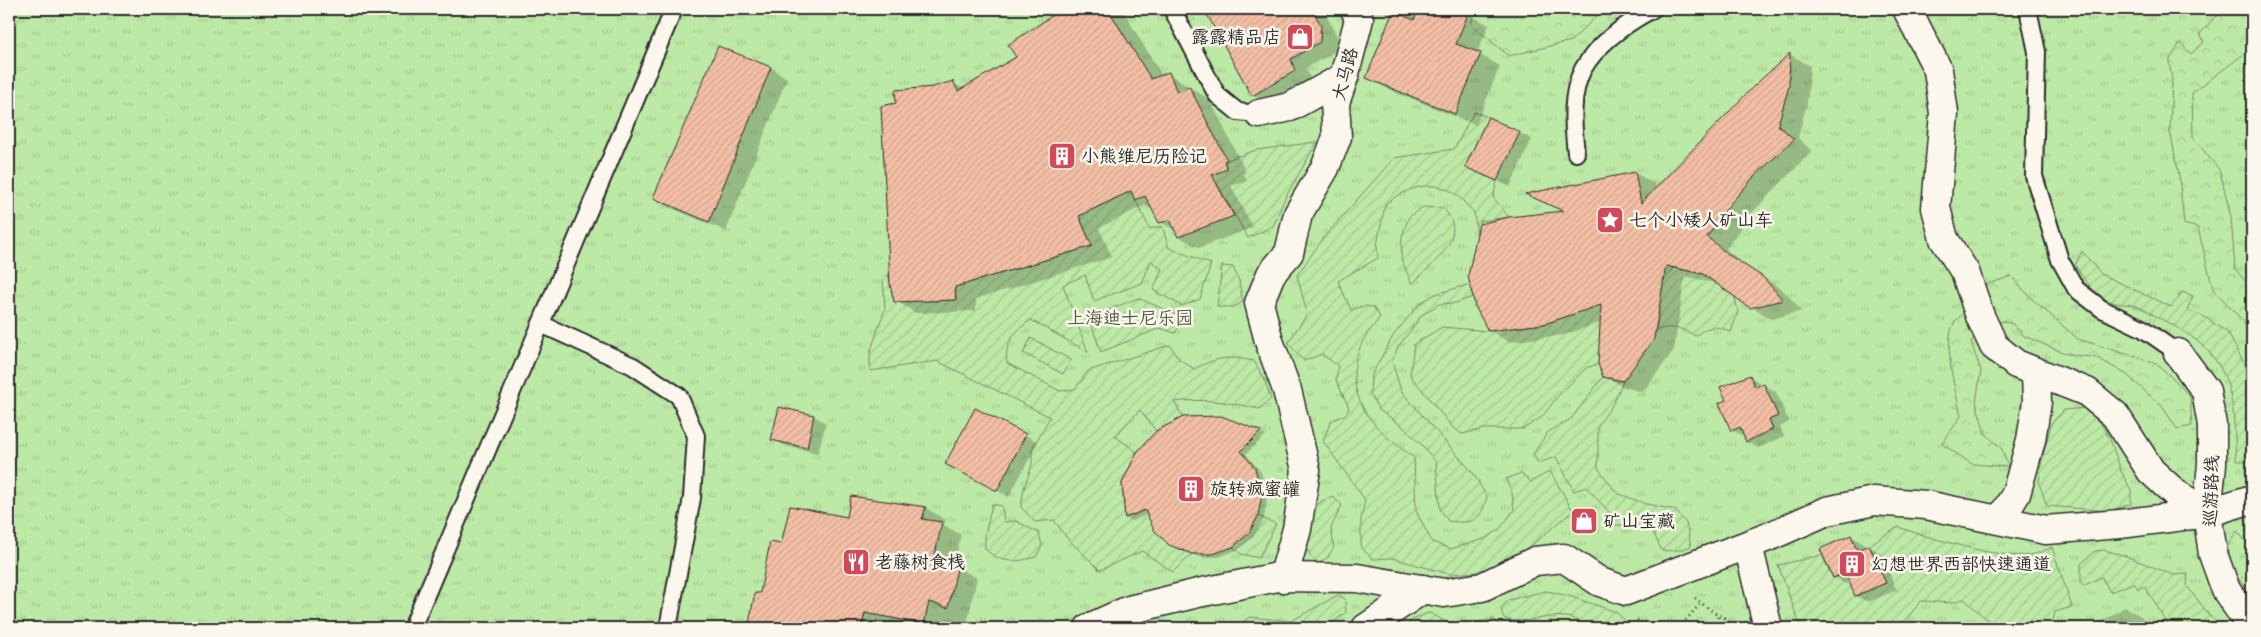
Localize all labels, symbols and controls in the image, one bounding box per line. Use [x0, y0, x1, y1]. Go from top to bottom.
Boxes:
shop icon: 露露精品店 [1285, 22, 1315, 52]
place label: 露露精品店 [1191, 26, 1281, 48]
street label: 大马路 [1327, 45, 1363, 103]
building icon: 小熊维尼历险记 [1047, 141, 1077, 171]
place label: 小熊维尼历险记 [1081, 145, 1207, 167]
place icon: 七个小矮人矿山车 [1595, 205, 1625, 235]
place label: 七个小矮人矿山车 [1629, 209, 1773, 231]
park label: 上海迪士尼乐园 [1067, 307, 1193, 329]
street label: 巡游路线 [2199, 455, 2223, 527]
building icon: 旋转疯蜜罐 [1176, 474, 1206, 504]
place label: 旋转疯蜜罐 [1210, 478, 1300, 500]
shop icon: 矿山宝藏 [1569, 506, 1599, 536]
place label: 矿山宝藏 [1603, 510, 1675, 532]
restaurant icon: 老藤树食栈 [841, 547, 871, 577]
building icon: 幻想世界西部快速通道 [1837, 549, 1867, 579]
place label: 老藤树食栈 [875, 551, 965, 573]
place label: 幻想世界西部快速通道 [1871, 553, 2051, 575]

